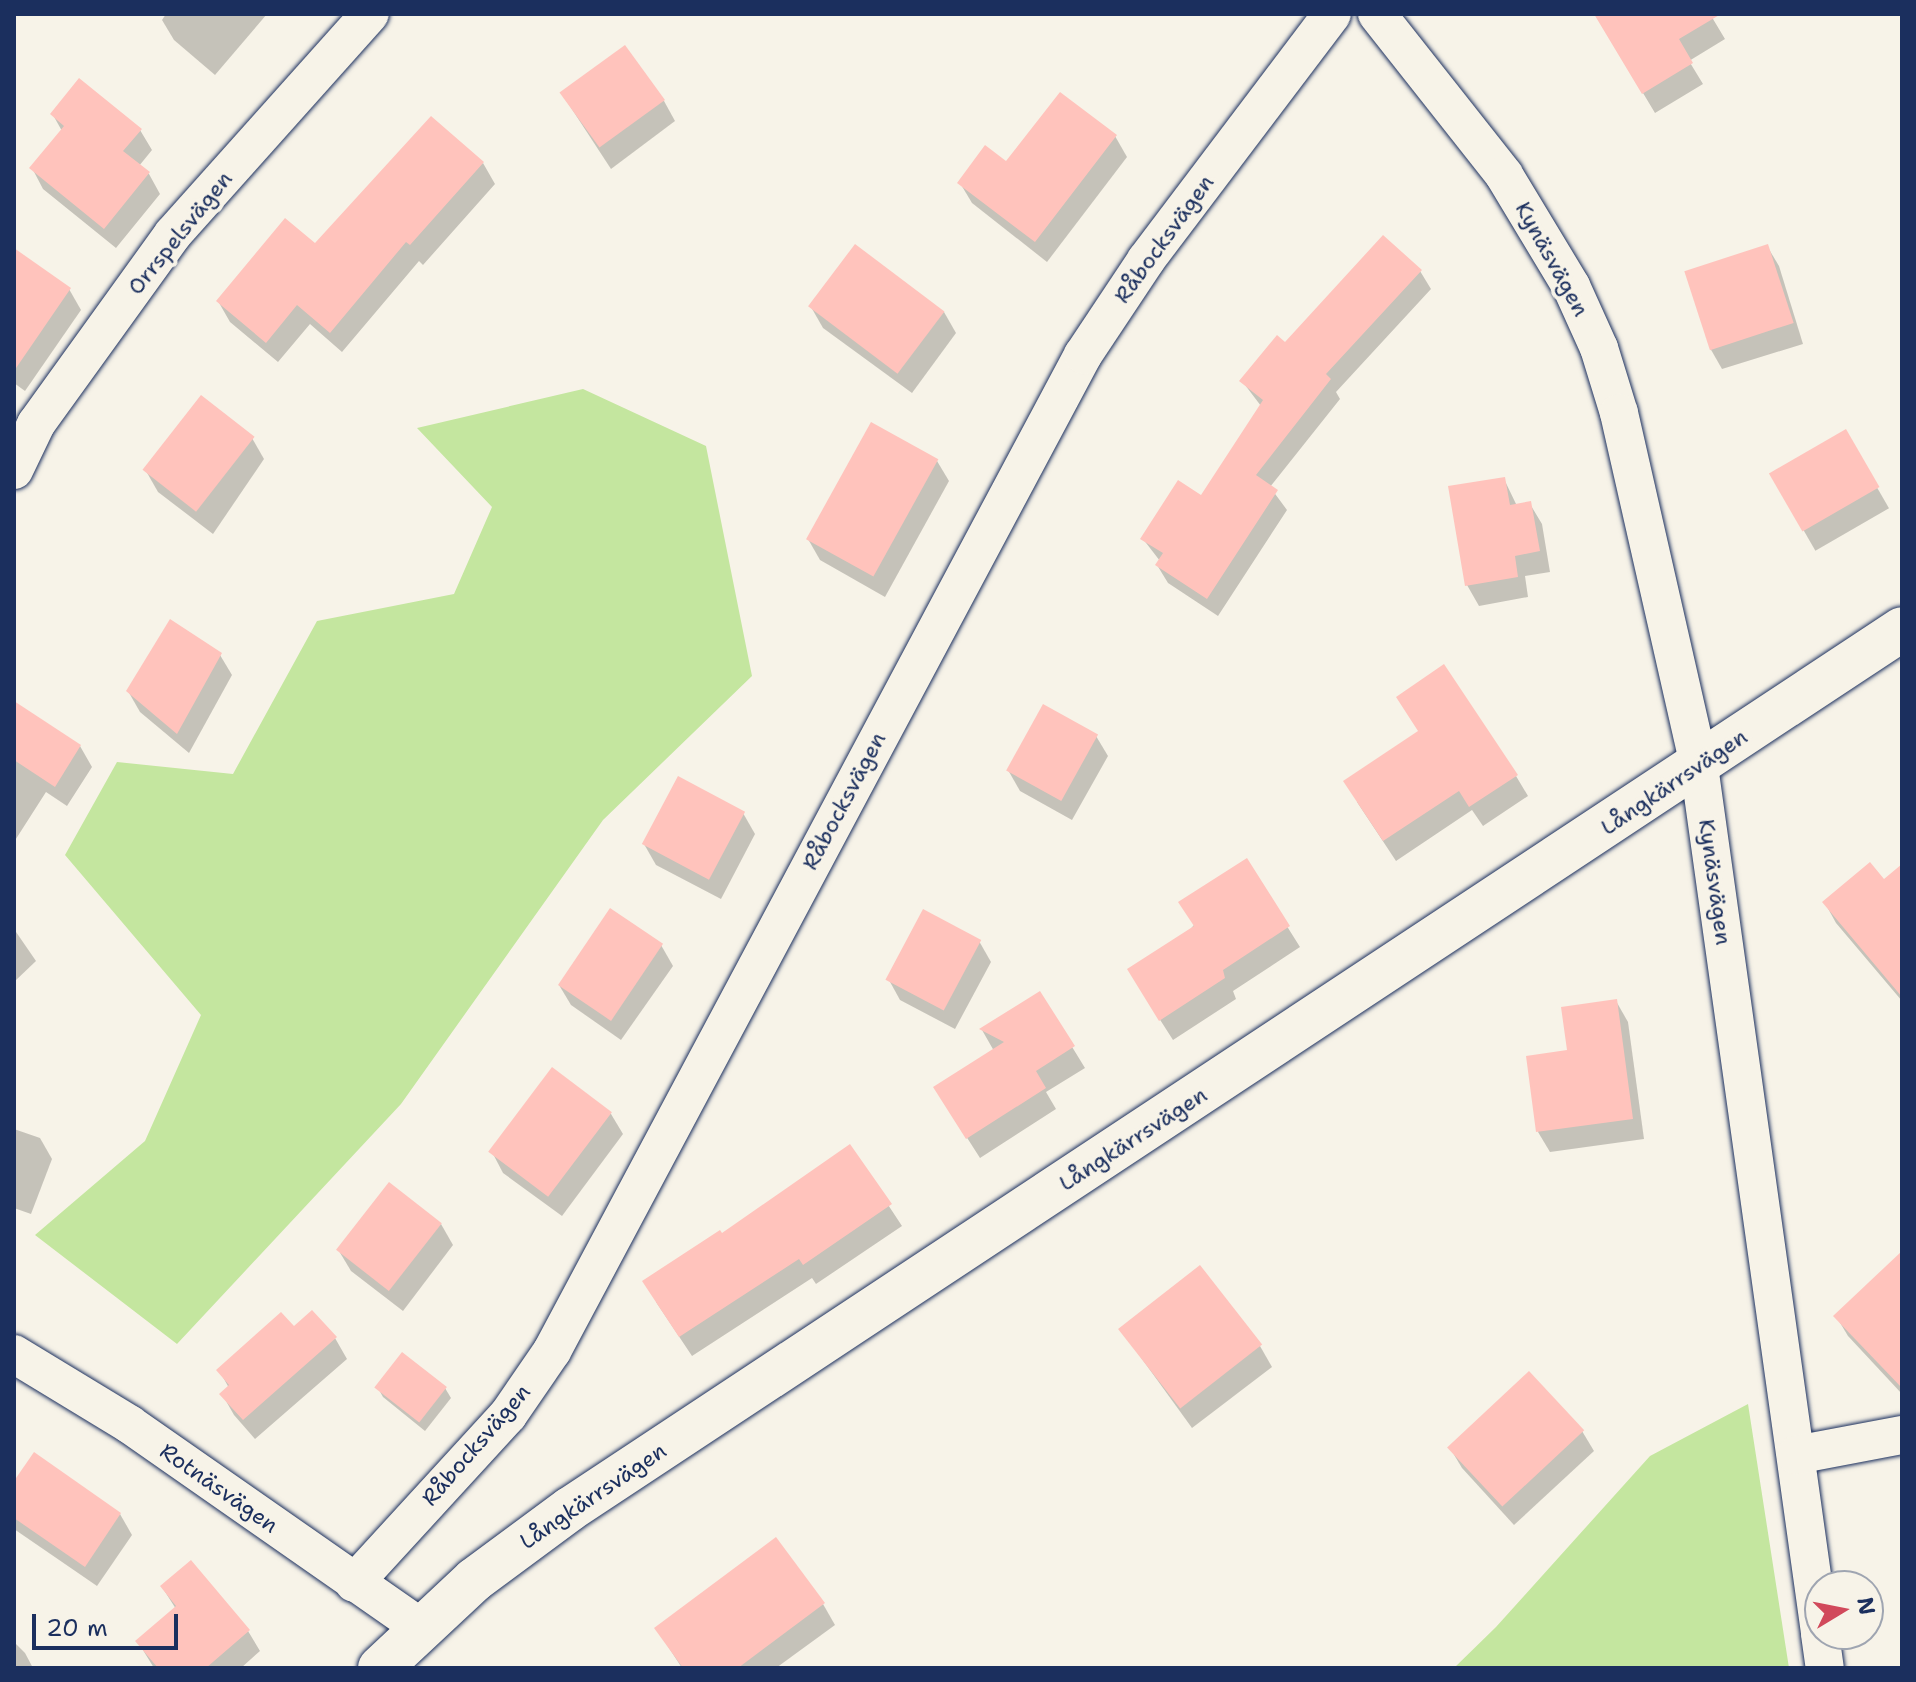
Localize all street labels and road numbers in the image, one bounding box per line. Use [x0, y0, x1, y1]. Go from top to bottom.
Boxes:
street label: Orrspelsvägen [122, 166, 238, 300]
street label: Råbocksvägen [1109, 170, 1219, 308]
street label: Kynäsvägen [1510, 197, 1594, 321]
street label: Långkärrsvägen [1596, 723, 1752, 841]
street label: Råbocksvägen [797, 728, 891, 874]
street label: Kynäsvägen [1693, 817, 1737, 947]
street label: Långkärrsvägen [1054, 1081, 1212, 1197]
street label: Råbocksvägen [416, 1379, 536, 1511]
street label: Långkärrsvägen [515, 1437, 671, 1555]
street label: Rotnäsvägen [155, 1438, 283, 1538]

